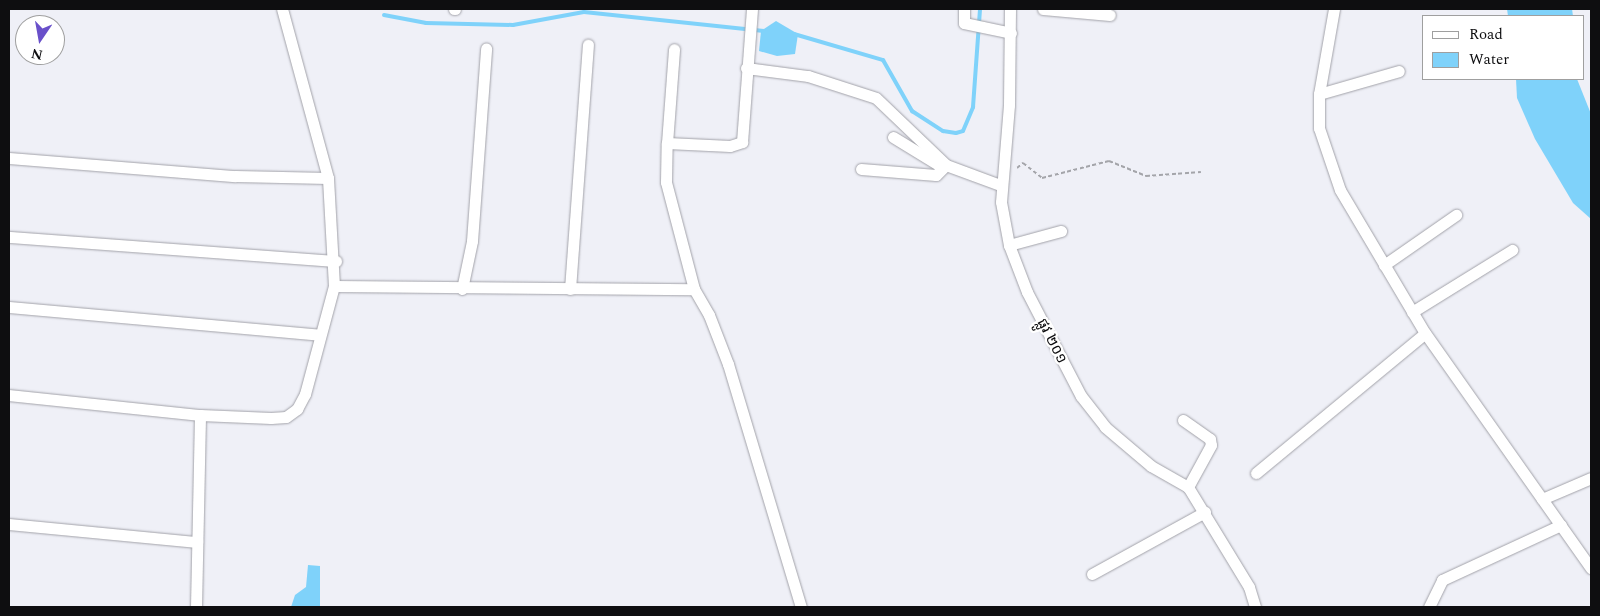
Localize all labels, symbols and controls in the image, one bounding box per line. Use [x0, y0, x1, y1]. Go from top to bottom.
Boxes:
north arrow [15, 15, 65, 65]
legend [1422, 15, 1585, 80]
text: Road [1469, 23, 1503, 46]
text: N [29, 43, 45, 66]
text: Water [1469, 48, 1509, 71]
street label: ផ្លូវ ២០១ [1033, 315, 1071, 367]

